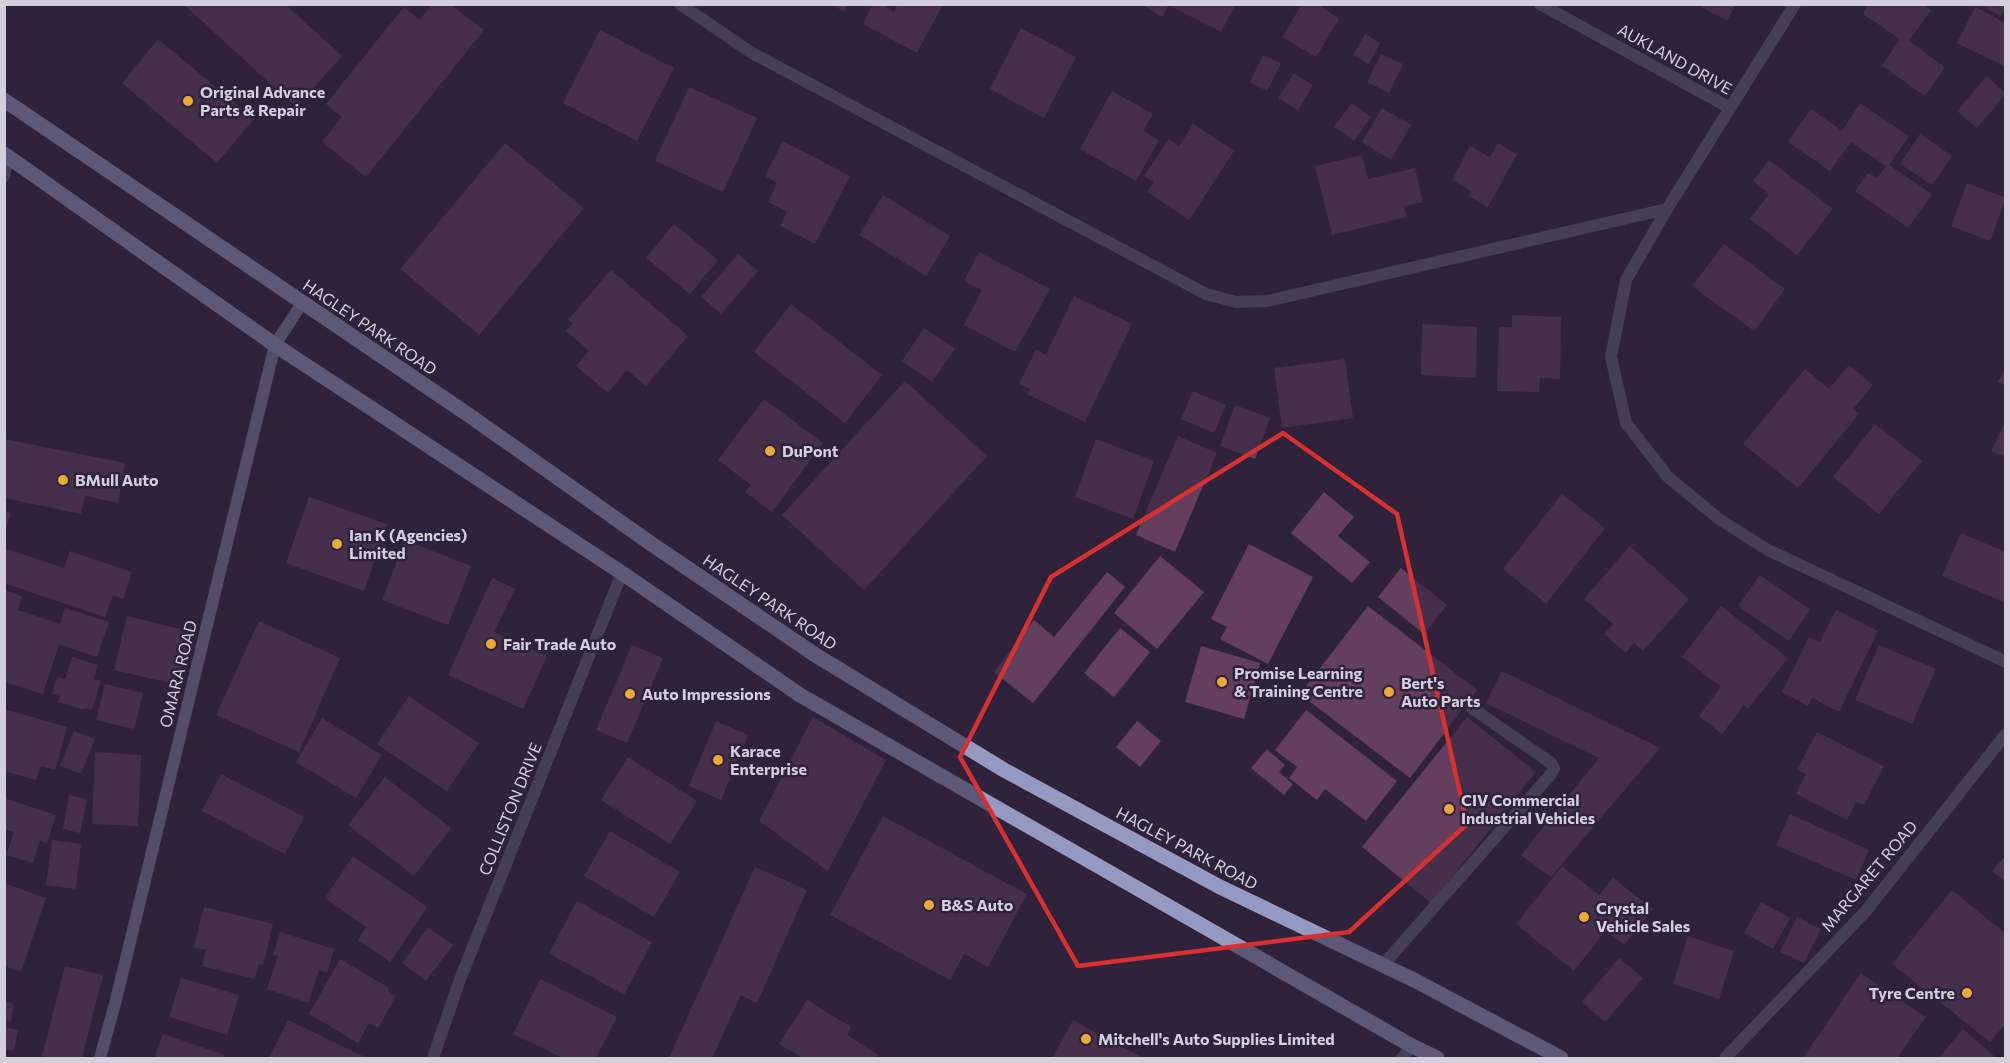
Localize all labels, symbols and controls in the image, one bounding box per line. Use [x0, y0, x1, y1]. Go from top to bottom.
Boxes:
street label: AUKLAND DRIVE [1615, 19, 1736, 98]
place label: Original Advance Parts & Repair [200, 82, 325, 119]
marker: Original Advance Parts & Repair [181, 94, 195, 108]
street label: HAGLEY PARK ROAD [300, 275, 441, 378]
place label: DuPont [782, 441, 839, 460]
marker: DuPont [763, 444, 777, 458]
place label: BMull Auto [75, 470, 159, 489]
marker: BMull Auto [56, 473, 70, 487]
place label: Ian K (Agencies) Limited [349, 525, 467, 562]
marker: Ian K (Agencies) Limited [330, 537, 344, 551]
street label: HAGLEY PARK ROAD [700, 550, 841, 653]
street label: OMARA ROAD [155, 618, 200, 729]
place label: Fair Trade Auto [503, 634, 617, 653]
marker: Fair Trade Auto [484, 637, 498, 651]
place label: Promise Learning & Training Centre [1234, 663, 1363, 700]
place label: Bert's Auto Parts [1401, 673, 1480, 710]
marker: Promise Learning & Training Centre [1215, 675, 1229, 689]
place label: Auto Impressions [642, 684, 771, 703]
marker: Bert's Auto Parts [1382, 685, 1396, 699]
marker: Auto Impressions [623, 687, 637, 701]
street label: COLLISTON DRIVE [474, 740, 545, 878]
place label: Karace Enterprise [730, 741, 807, 778]
marker: Karace Enterprise [711, 753, 725, 767]
place label: CIV Commercial Industrial Vehicles [1461, 790, 1595, 827]
street label: HAGLEY PARK ROAD [1113, 802, 1261, 893]
marker: CIV Commercial Industrial Vehicles [1442, 802, 1456, 816]
street label: MARGARET ROAD [1817, 816, 1921, 935]
place label: B&S Auto [941, 895, 1014, 914]
marker: B&S Auto [922, 898, 936, 912]
place label: Crystal Vehicle Sales [1596, 898, 1690, 935]
marker: Crystal Vehicle Sales [1577, 910, 1591, 924]
place label: Tyre Centre [1869, 983, 1955, 1002]
marker: Tyre Centre [1960, 986, 1974, 1000]
place label: Mitchell's Auto Supplies Limited [1098, 1029, 1335, 1048]
marker: Mitchell's Auto Supplies Limited [1079, 1032, 1093, 1046]

